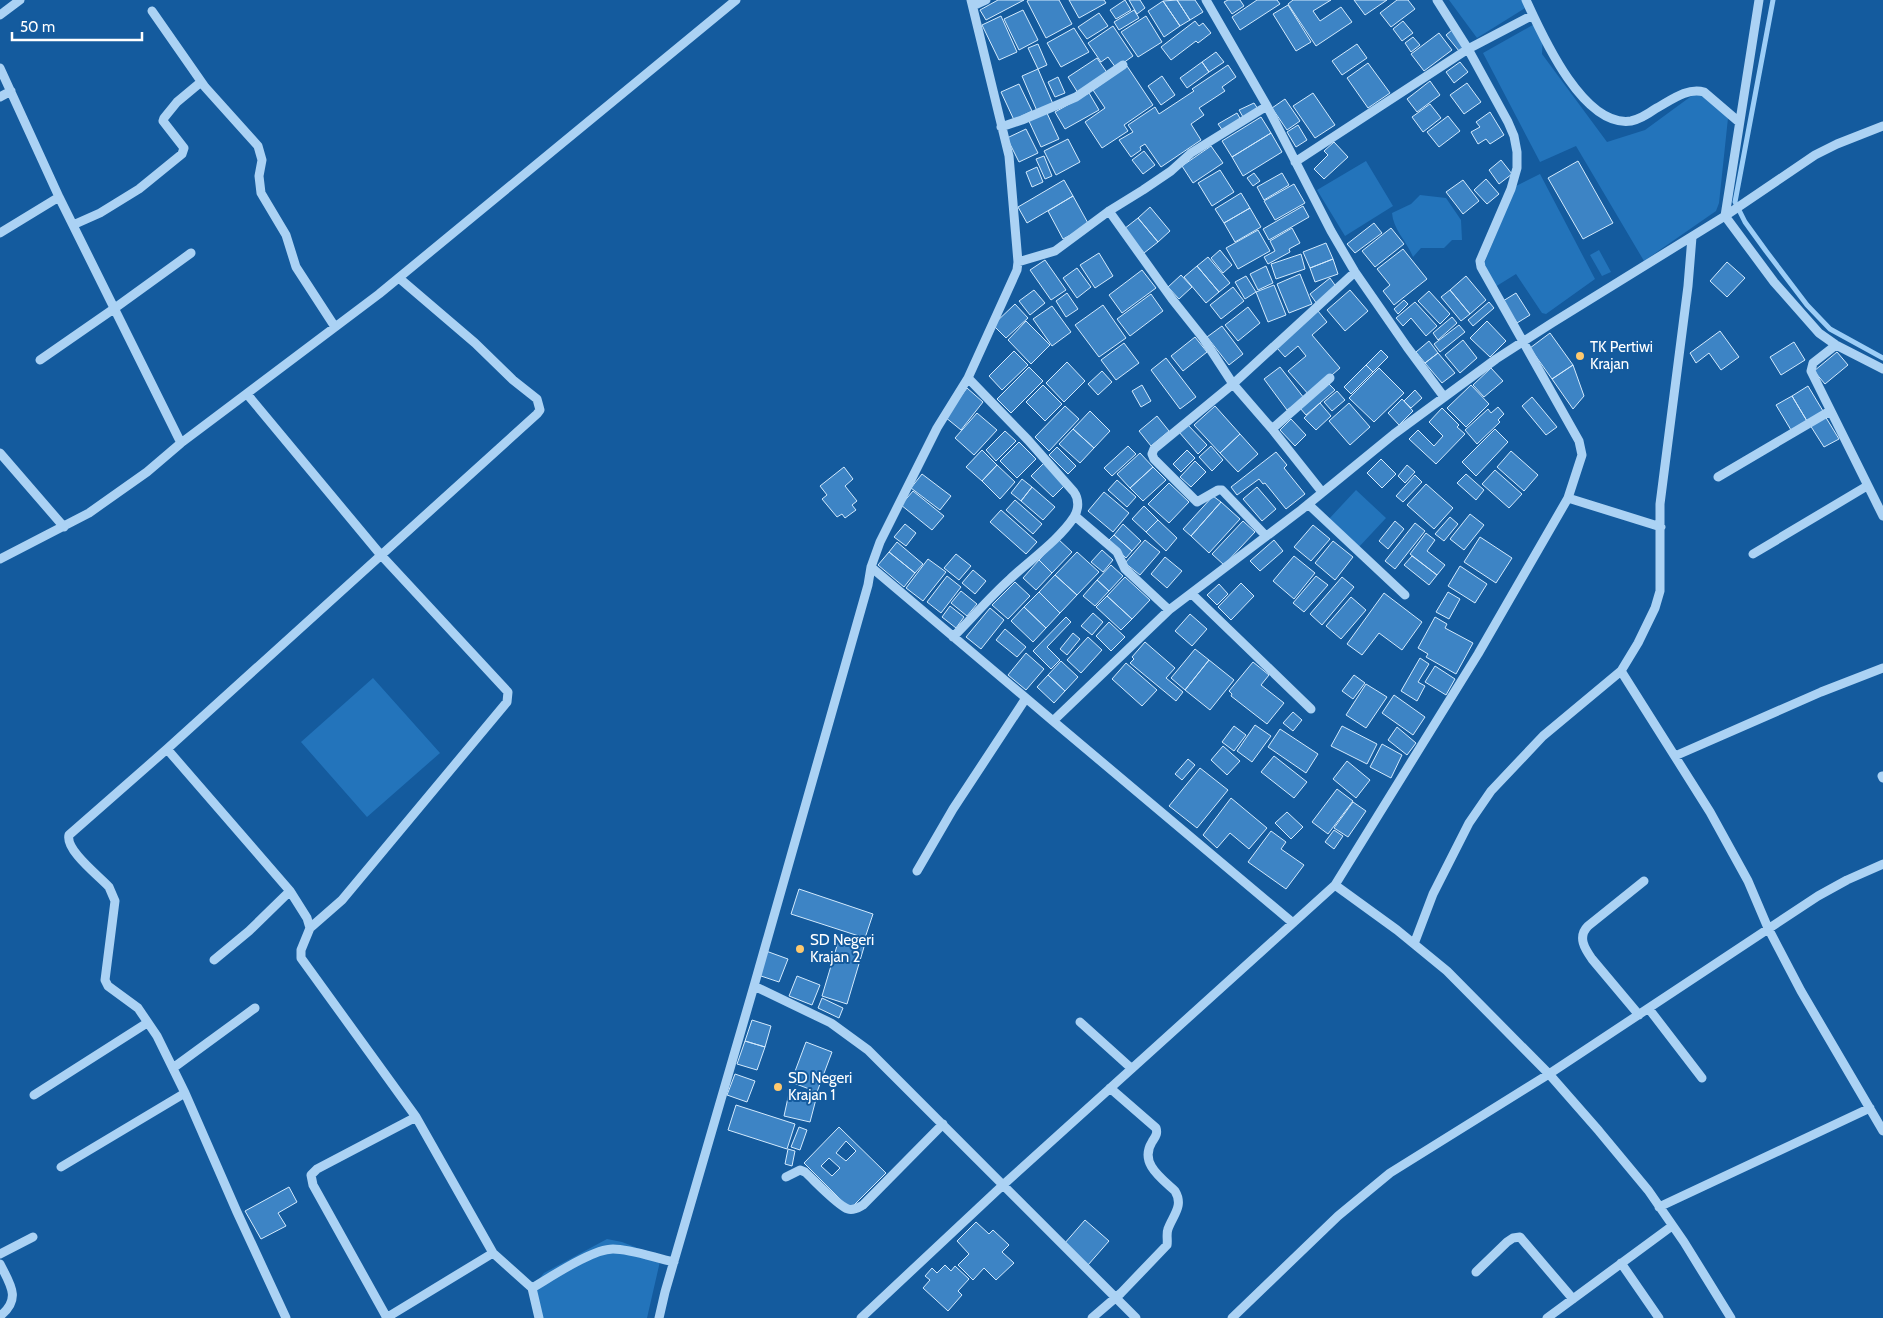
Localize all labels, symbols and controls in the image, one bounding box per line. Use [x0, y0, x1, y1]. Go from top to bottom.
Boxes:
scale bar [12, 10, 142, 42]
text: 50 m [20, 18, 55, 36]
place label: TK Pertiwi Krajan [1590, 338, 1653, 373]
marker: TK Pertiwi Krajan [1574, 350, 1586, 362]
place label: SD Negeri Krajan 2 [810, 931, 874, 966]
marker: SD Negeri Krajan 2 [794, 943, 806, 955]
place label: SD Negeri Krajan 1 [788, 1069, 852, 1104]
marker: SD Negeri Krajan 1 [772, 1081, 784, 1093]

